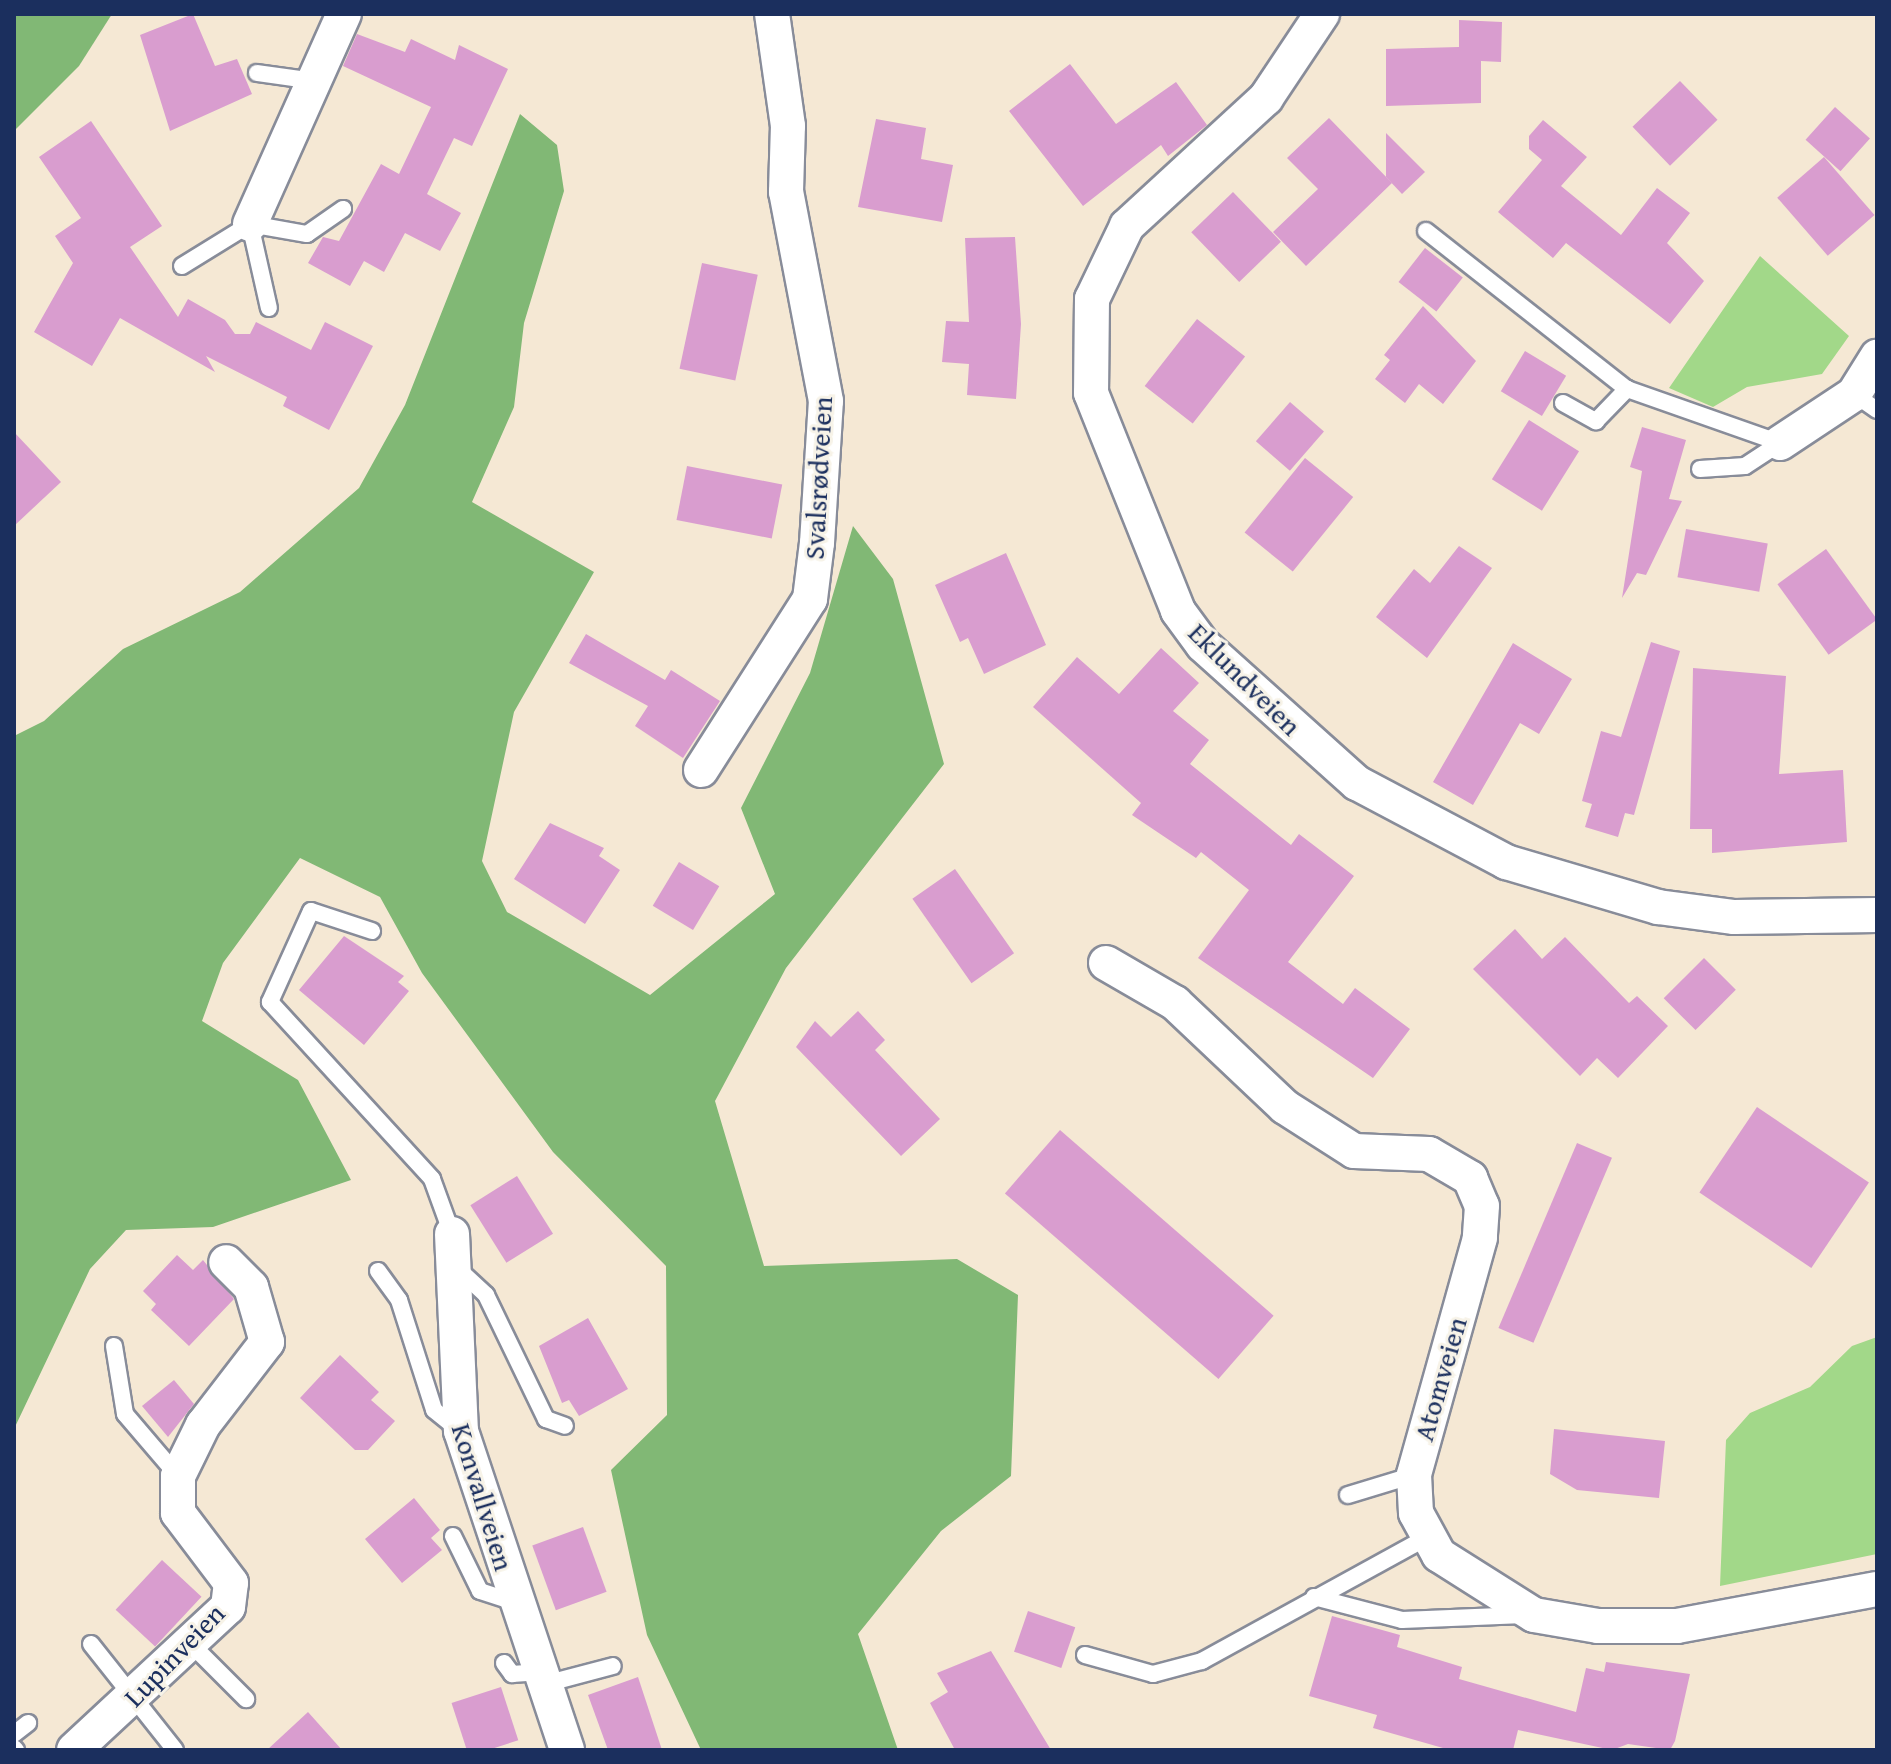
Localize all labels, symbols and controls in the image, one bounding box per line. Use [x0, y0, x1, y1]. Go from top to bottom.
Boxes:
street label: Svalsrødveien [797, 396, 839, 560]
street label: Eklundveien [1182, 616, 1308, 742]
street label: Atomveien [1406, 1313, 1474, 1445]
street label: Konvallveien [445, 1419, 521, 1575]
street label: Lupinveien [117, 1596, 231, 1714]

